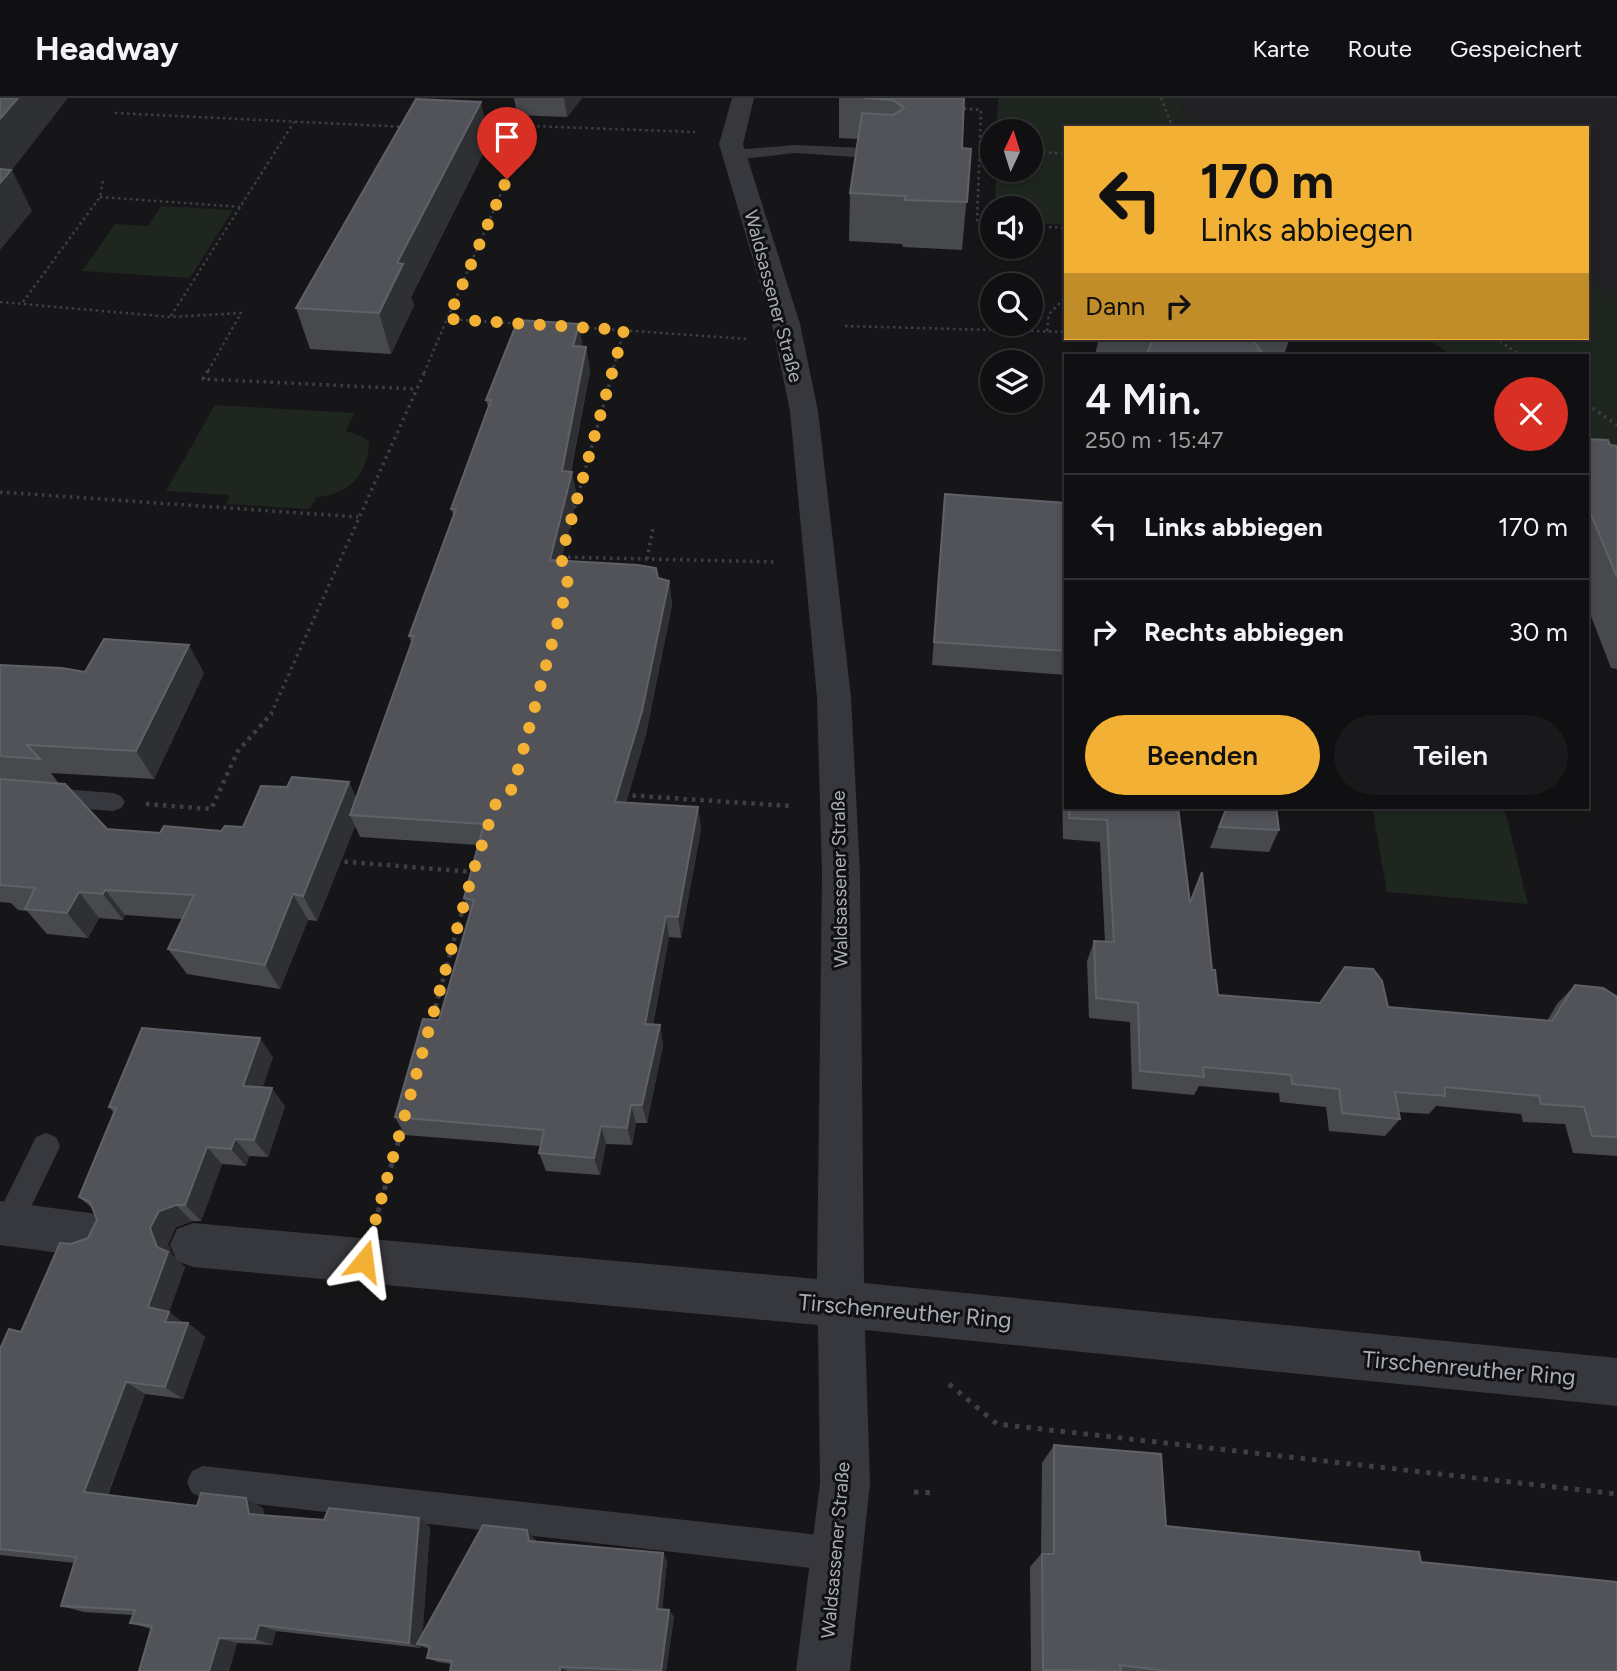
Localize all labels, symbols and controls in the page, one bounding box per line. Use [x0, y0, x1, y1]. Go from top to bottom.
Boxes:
text: Headway [35, 29, 178, 68]
text: Karte [1253, 34, 1309, 63]
text: Route [1347, 34, 1412, 63]
text: Gespeichert [1450, 34, 1582, 63]
pin [477, 107, 537, 179]
icon: arrive [488, 118, 526, 156]
north arrow [980, 119, 1043, 182]
map controls [980, 119, 1043, 413]
text: 170 m [1200, 151, 1334, 210]
icon: left [1085, 154, 1176, 245]
button: sound [980, 196, 1043, 259]
street label: Waldsassener Straße [739, 208, 808, 385]
text: Links abbiegen [1200, 211, 1413, 249]
button: search [980, 273, 1043, 336]
icon: right [1159, 287, 1197, 325]
text: Dann [1085, 290, 1145, 322]
button: layers [980, 350, 1043, 413]
text: 4 Min. [1085, 374, 1201, 425]
button: close [1494, 377, 1568, 451]
text: 250 m · 15:47 [1085, 426, 1223, 454]
icon: left [1085, 508, 1123, 546]
text: Links abbiegen [1144, 511, 1323, 543]
text: 170 m [1498, 511, 1568, 543]
icon: right [1085, 613, 1123, 651]
text: Rechts abbiegen [1144, 616, 1344, 648]
text: 30 m [1509, 616, 1568, 648]
button: Beenden [1085, 715, 1320, 795]
button: Teilen [1334, 715, 1568, 795]
street label: Waldsassener Straße [826, 790, 853, 968]
position arrow [327, 1224, 401, 1298]
street label: Tirschenreuther Ring [797, 1288, 1013, 1334]
street label: Tirschenreuther Ring [1361, 1345, 1577, 1391]
street label: Waldsassener Straße [816, 1461, 855, 1639]

